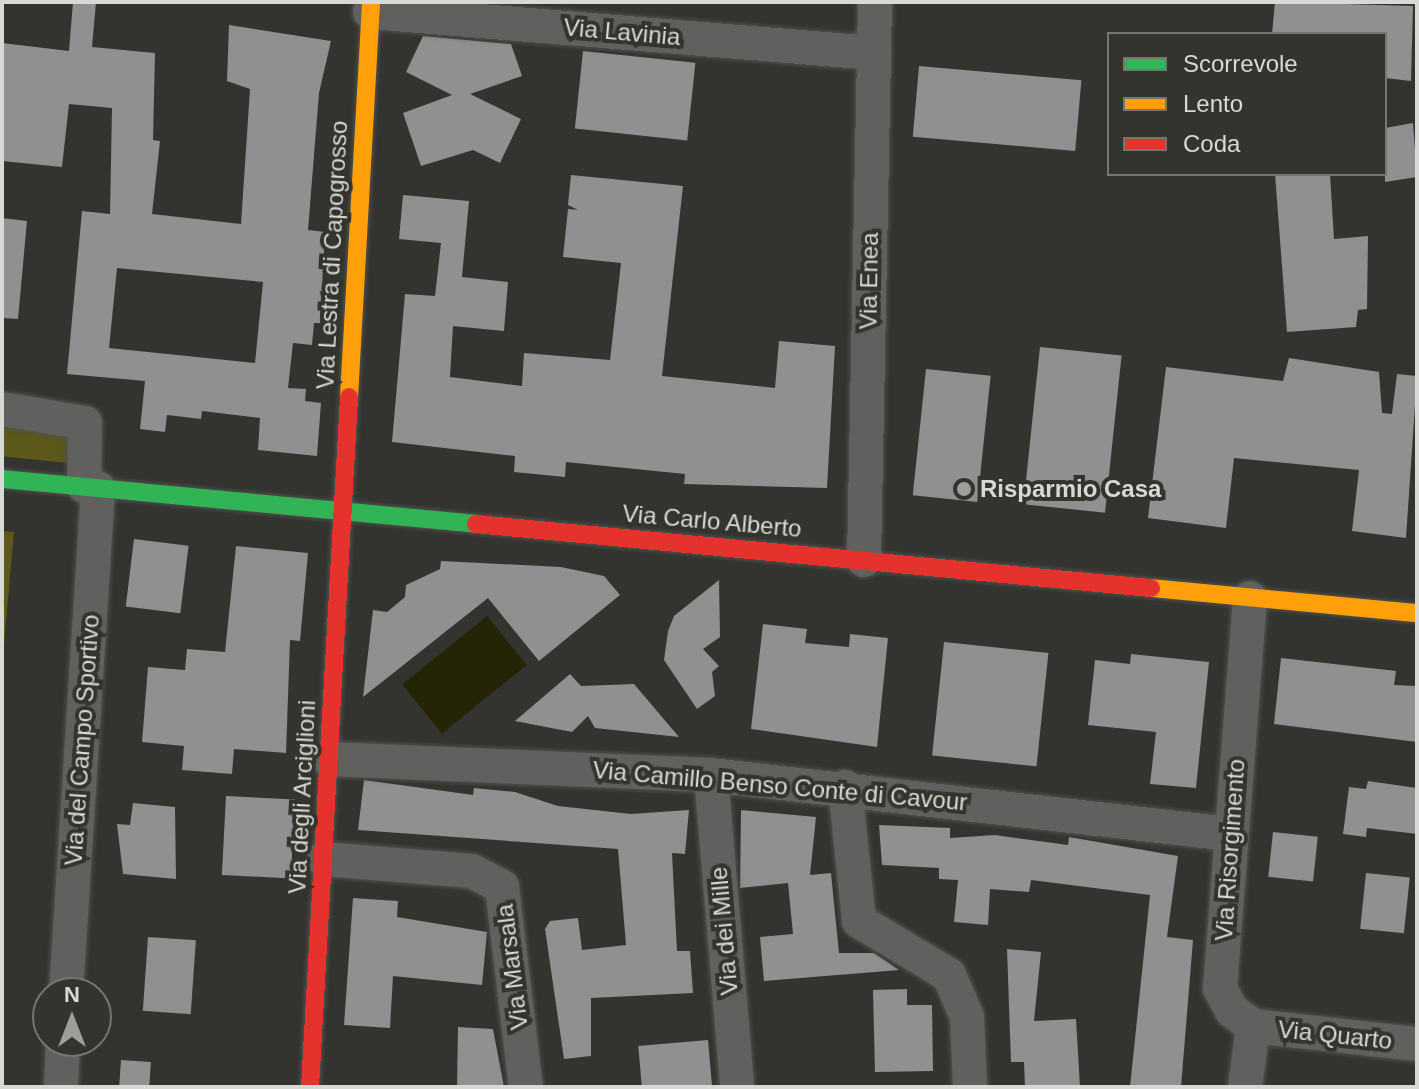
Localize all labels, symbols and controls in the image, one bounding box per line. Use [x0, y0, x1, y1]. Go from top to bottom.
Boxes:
street label: Via Lavinia [562, 13, 682, 51]
legend [1107, 32, 1387, 176]
text: Scorrevole [1183, 50, 1298, 77]
text: Lento [1183, 90, 1243, 117]
street label: Via Lestra di Capogrosso [311, 120, 353, 390]
text: Coda [1183, 130, 1240, 157]
street label: Via Enea [854, 232, 884, 330]
place label: Risparmio Casa [980, 475, 1161, 503]
marker: Risparmio Casa [955, 480, 973, 498]
street label: Via Carlo Alberto [621, 499, 803, 543]
street label: Via del Campo Sportivo [59, 613, 105, 867]
street label: Via degli Arciglioni [282, 699, 322, 895]
street label: Via Camillo Benso Conte di Cavour [592, 755, 968, 817]
street label: Via Risorgimento [1209, 758, 1251, 942]
street label: Via dei Mille [704, 866, 744, 996]
street label: Via Marsala [490, 903, 534, 1031]
north arrow [32, 977, 112, 1057]
text: N [64, 982, 80, 1007]
street label: Via Quarto [1277, 1015, 1393, 1055]

